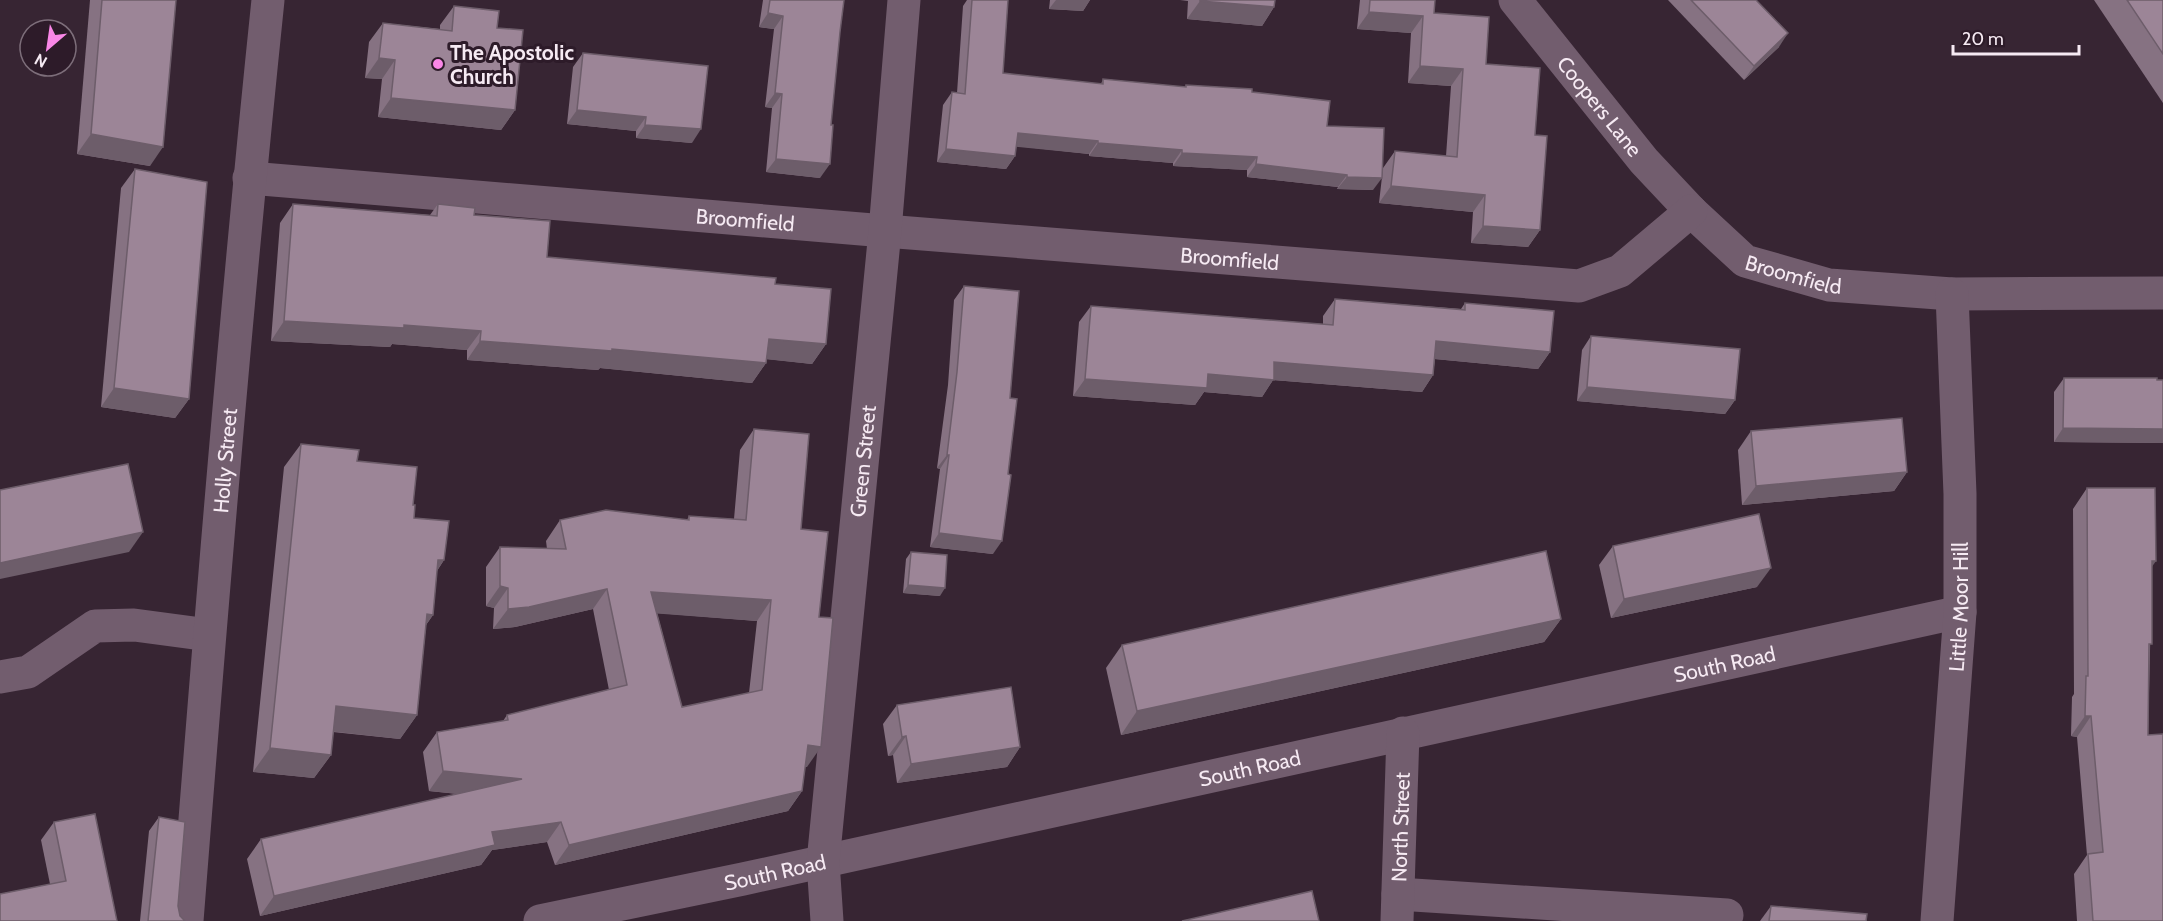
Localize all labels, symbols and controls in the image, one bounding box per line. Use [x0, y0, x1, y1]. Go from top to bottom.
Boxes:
north arrow [18, 18, 78, 78]
scale bar [1953, 18, 2079, 56]
text: 20 m [1962, 28, 2004, 50]
place label: The Apostolic Church [450, 40, 574, 89]
text: N [31, 50, 51, 72]
street label: Coopers Lane [1552, 51, 1648, 162]
marker: The Apostolic Church [431, 57, 445, 71]
street label: Broomfield [695, 203, 796, 236]
street label: Broomfield [1179, 242, 1280, 275]
street label: Broomfield [1743, 249, 1842, 298]
street label: Green Street [844, 404, 880, 518]
street label: Holly Street [208, 407, 242, 514]
street label: Little Moor Hill [1943, 542, 1973, 673]
street label: South Road [1671, 640, 1778, 687]
street label: South Road [1196, 745, 1303, 791]
street label: North Street [1386, 772, 1414, 882]
street label: South Road [722, 849, 828, 895]

